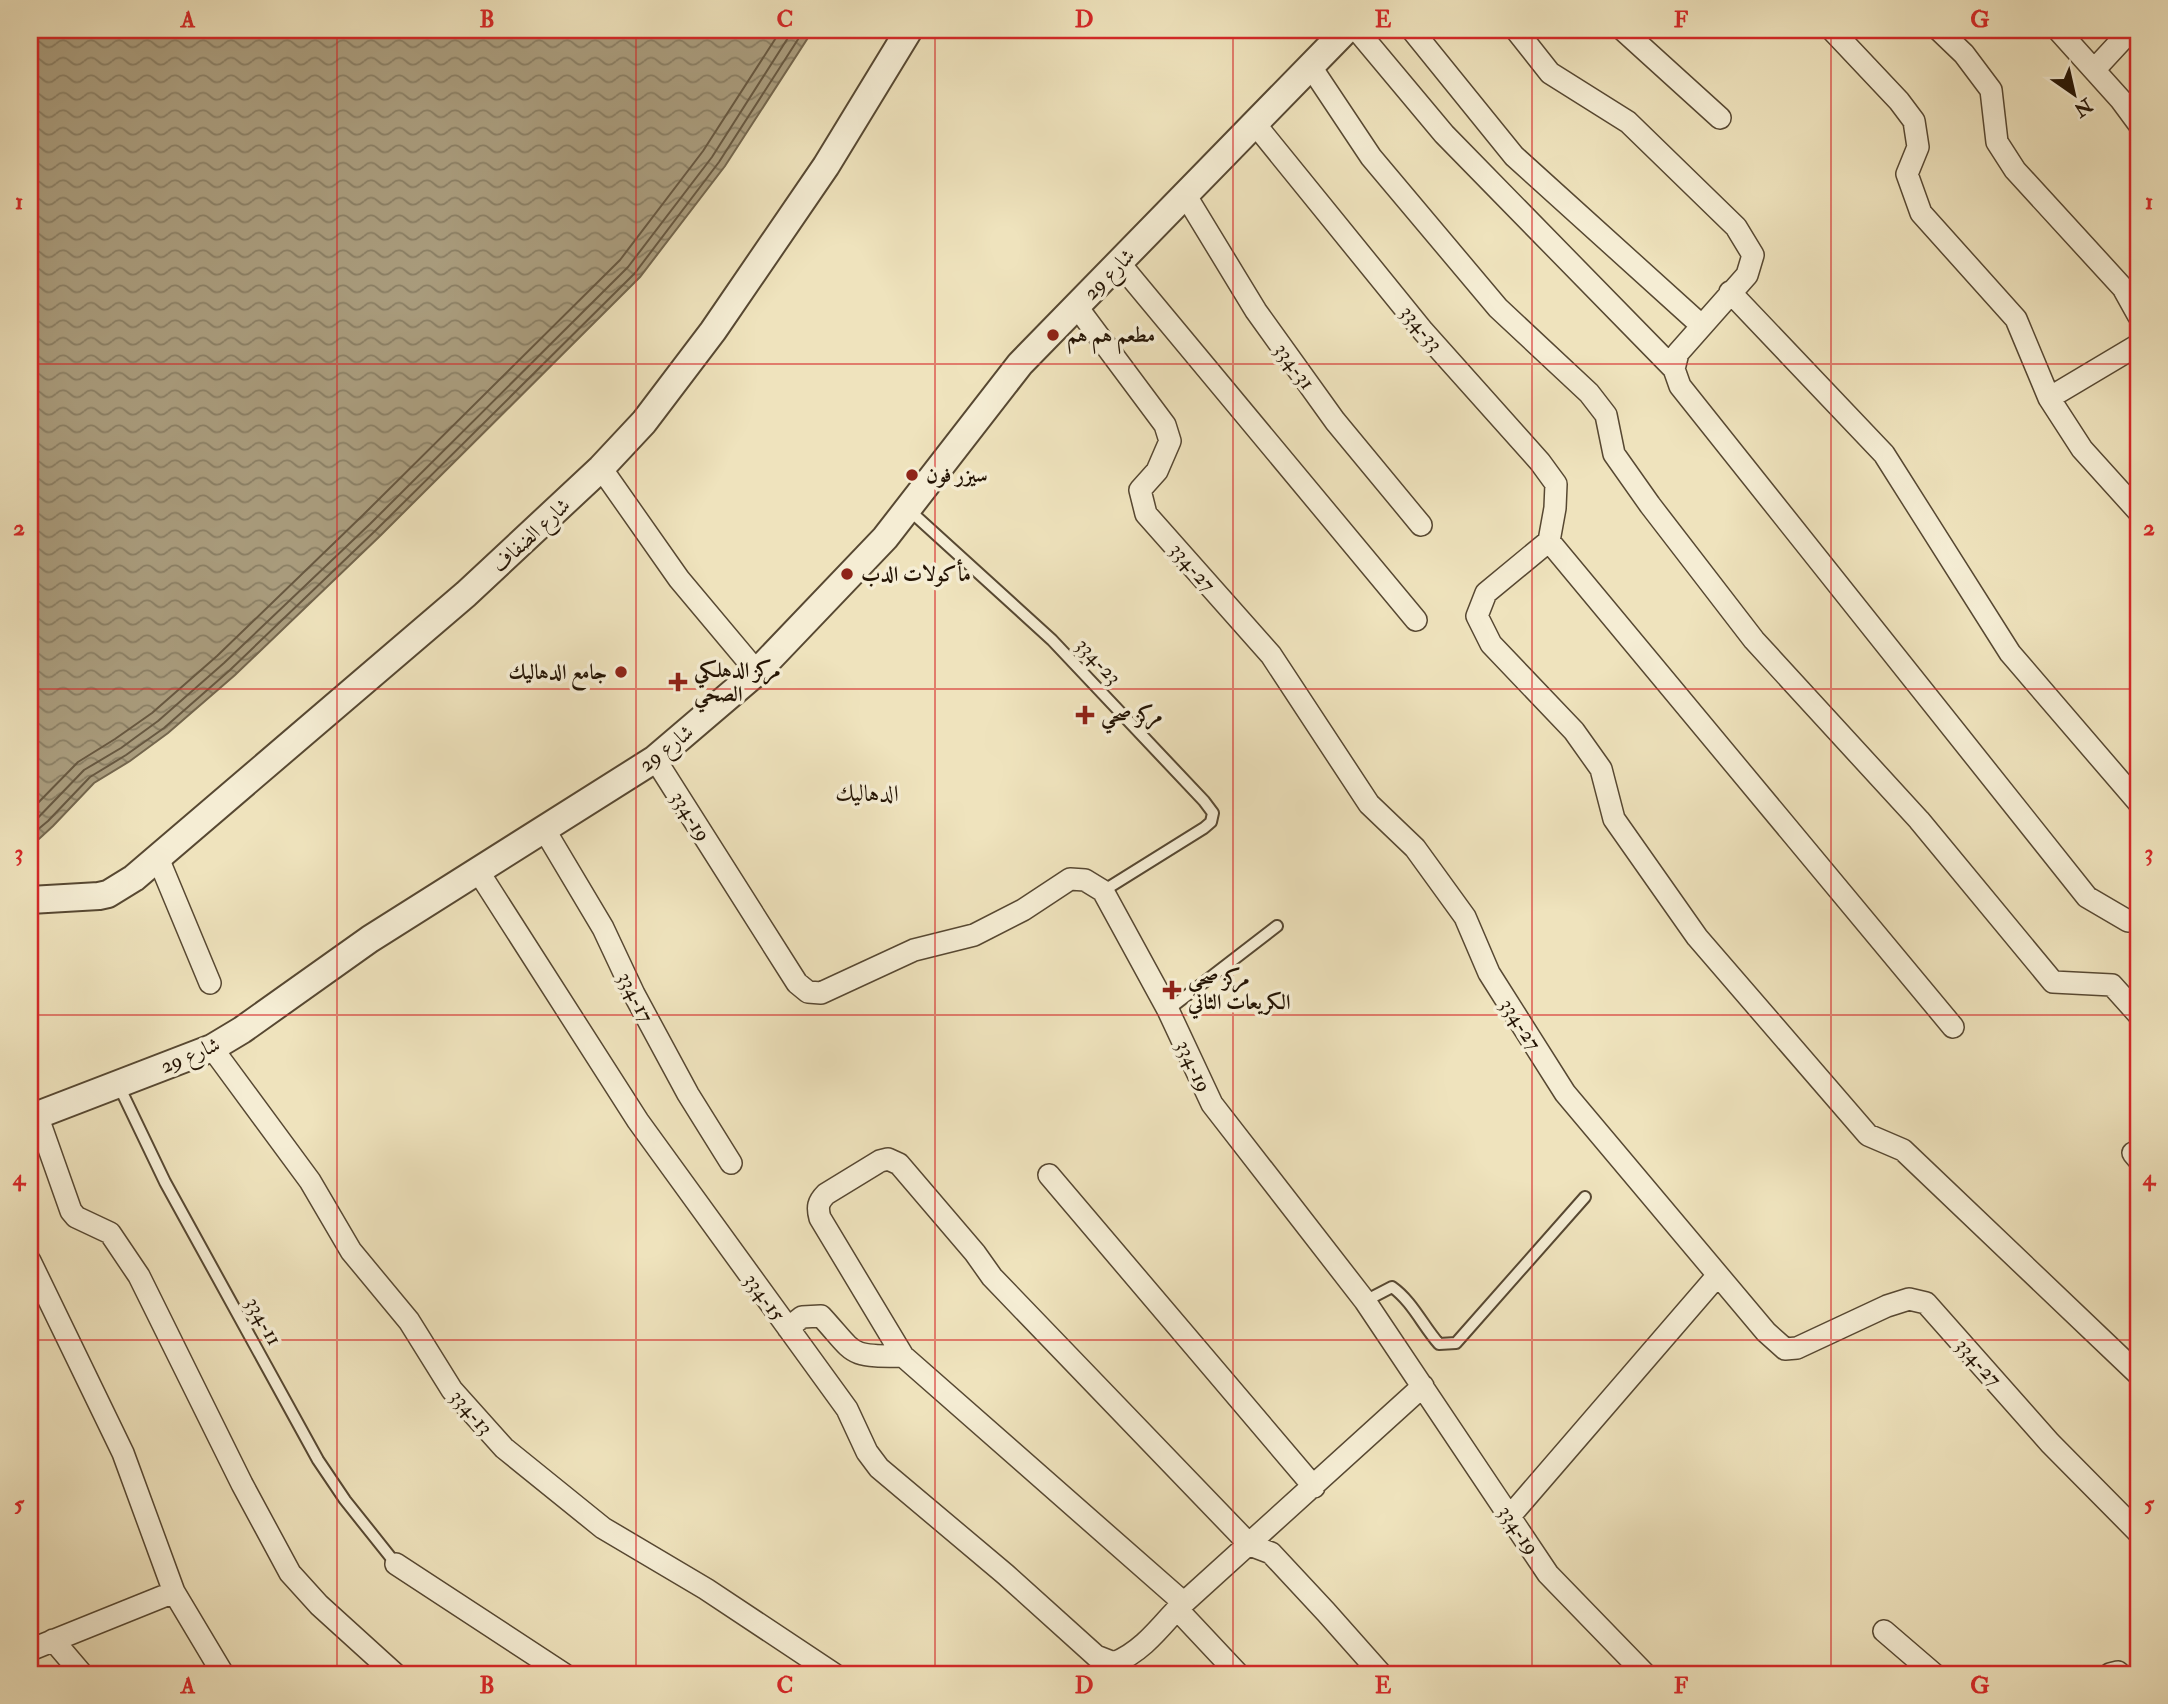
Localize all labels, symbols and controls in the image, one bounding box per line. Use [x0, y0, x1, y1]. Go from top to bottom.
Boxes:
text: A [180, 5, 196, 34]
text: B [479, 5, 495, 34]
text: C [777, 5, 793, 34]
text: D [1075, 5, 1093, 34]
text: E [1375, 5, 1392, 34]
text: F [1674, 5, 1689, 34]
text: G [1970, 5, 1990, 34]
north arrow [2038, 60, 2108, 130]
text: N [2068, 92, 2098, 123]
text: 1 [15, 187, 23, 216]
text: 1 [2145, 187, 2153, 216]
street label: شارع 29 [1078, 243, 1144, 309]
street label: 334-33 [1394, 300, 1449, 357]
place label: مطعم هم هم [1067, 322, 1155, 354]
marker: مطعم هم هم [1045, 327, 1061, 343]
street label: 334-31 [1268, 337, 1321, 395]
place label: سيزر فون [926, 462, 988, 489]
marker: سيزر فون [904, 467, 920, 483]
street label: شارع الضفاف [486, 492, 579, 581]
text: 2 [13, 513, 25, 542]
text: 2 [2143, 513, 2155, 542]
street label: 334-27 [1164, 537, 1222, 598]
place label: مأكولات الدب [861, 559, 971, 588]
marker: مأكولات الدب [839, 566, 855, 582]
street label: 334-23 [1070, 632, 1127, 691]
place label: مركز الدهلكي الصحي [694, 657, 781, 713]
place label: جامع الدهاليك [508, 659, 607, 691]
marker: جامع الدهاليك [613, 664, 629, 680]
marker: مركز الدهلكي الصحي [668, 672, 688, 692]
place label: مركز صحي [1101, 702, 1163, 734]
marker: مركز صحي [1075, 705, 1095, 725]
street label: شارع 29 [633, 719, 702, 781]
district label: الدهاليك [835, 779, 899, 808]
street label: 334-19 [665, 786, 716, 847]
text: 3 [15, 838, 23, 867]
text: 3 [2145, 838, 2153, 867]
place label: مركز صحي الكريعات الثاني [1187, 965, 1291, 1020]
street label: 334-17 [611, 967, 660, 1027]
marker: مركز صحي الكريعات الثاني [1162, 980, 1182, 1000]
street label: 334-27 [1494, 993, 1547, 1056]
street label: شارع 29 [156, 1031, 226, 1084]
street label: 334-19 [1170, 1036, 1217, 1097]
text: 4 [12, 1163, 27, 1192]
text: 4 [2142, 1163, 2157, 1192]
street label: 334-15 [738, 1268, 792, 1327]
street label: 334-11 [239, 1292, 288, 1350]
street label: 334-27 [1950, 1332, 2008, 1393]
street label: 334-13 [444, 1384, 499, 1441]
text: 5 [14, 1489, 25, 1518]
text: 5 [2144, 1489, 2155, 1518]
street label: 334-19 [1492, 1500, 1545, 1560]
text: A [180, 1671, 196, 1700]
text: B [479, 1671, 495, 1700]
text: C [777, 1671, 793, 1700]
text: D [1075, 1671, 1093, 1700]
text: E [1375, 1671, 1392, 1700]
text: F [1674, 1671, 1689, 1700]
text: G [1970, 1671, 1990, 1700]

